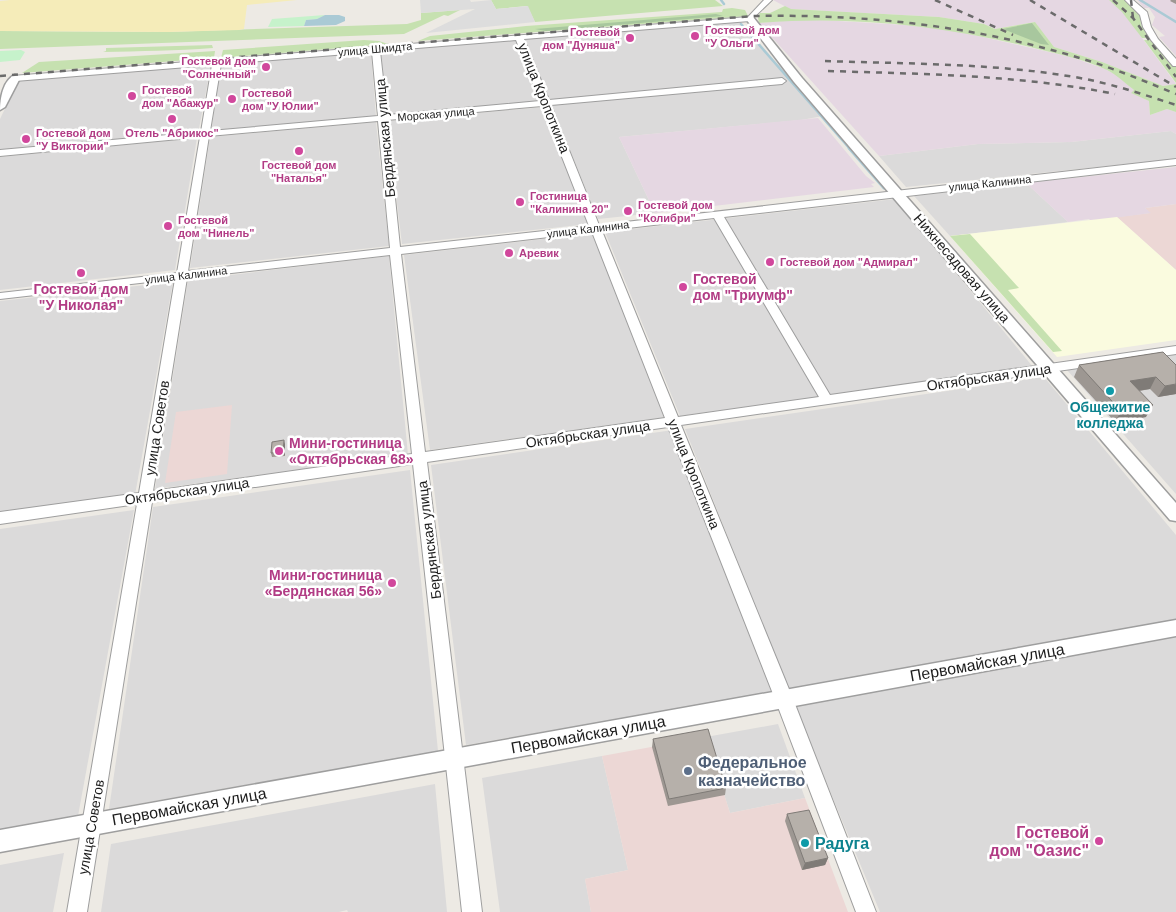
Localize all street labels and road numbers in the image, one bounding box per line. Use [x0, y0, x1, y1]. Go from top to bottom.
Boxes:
street label: улица Шмидта [337, 40, 414, 58]
street label: улица Кропоткина [515, 41, 573, 155]
street label: Бердянская улица [372, 78, 398, 198]
street label: Морская улица [397, 105, 476, 123]
street label: улица Калинина [948, 173, 1033, 193]
street label: Нижнесадовая улица [911, 210, 1014, 326]
street label: улица Калинина [546, 218, 631, 240]
street label: улица Калинина [144, 264, 229, 286]
street label: Октябрьская улица [926, 360, 1052, 394]
street label: улица Советов [142, 379, 172, 477]
street label: Октябрьская улица [525, 417, 651, 451]
street label: улица Кропоткина [665, 417, 723, 531]
street label: Октябрьская улица [124, 474, 250, 508]
street label: Бердянская улица [414, 480, 444, 600]
street label: Первомайская улица [908, 640, 1066, 684]
street label: Первомайская улица [509, 712, 667, 756]
street label: улица Советов [75, 778, 107, 876]
street label: Первомайская улица [110, 784, 268, 828]

